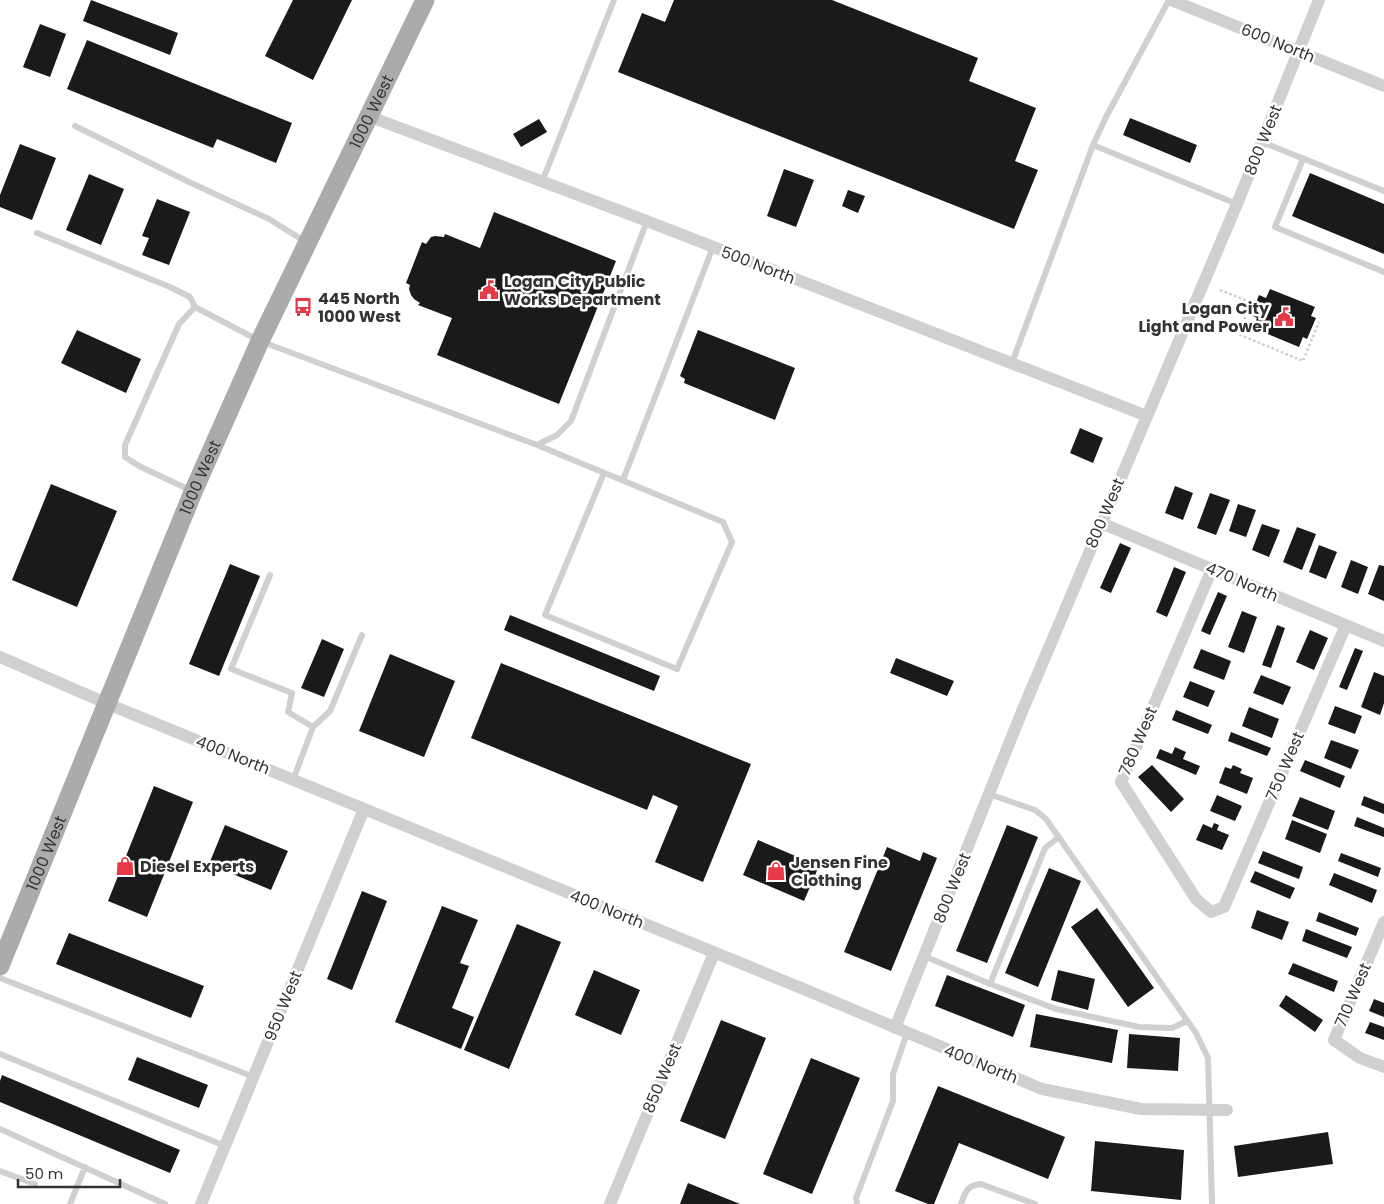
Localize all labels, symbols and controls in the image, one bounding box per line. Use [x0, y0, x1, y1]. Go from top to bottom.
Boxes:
street label: 600 North [1238, 18, 1318, 68]
street label: 1000 West [343, 71, 399, 152]
street label: 800 West [1238, 101, 1288, 179]
street label: 500 North [717, 240, 799, 290]
place label: Logan City Public Works Department [504, 270, 661, 311]
public building icon: Logan City Public Works Department [478, 279, 500, 301]
place label: 445 North 1000 West [318, 287, 401, 328]
bus stop icon: 445 North 1000 West [292, 296, 314, 318]
place label: Logan City Light and Power [1138, 297, 1270, 338]
public building icon: Logan City Light and Power [1273, 306, 1295, 328]
street label: 1000 West [174, 436, 226, 518]
street label: 800 West [1080, 474, 1130, 552]
street label: 470 North [1202, 556, 1282, 608]
street label: 780 West [1113, 703, 1163, 779]
street label: 750 West [1260, 728, 1310, 804]
street label: 400 North [193, 730, 273, 780]
street label: 1000 West [20, 812, 72, 894]
street label: 800 West [927, 849, 977, 927]
place label: Jensen Fine Clothing [791, 851, 888, 892]
shop icon: Diesel Experts [114, 855, 136, 877]
place label: Diesel Experts [140, 855, 254, 878]
shop icon: Jensen Fine Clothing [765, 860, 787, 882]
street label: 400 North [567, 884, 647, 934]
street label: 710 West [1329, 959, 1377, 1031]
street label: 950 West [258, 967, 308, 1045]
street label: 850 West [637, 1039, 687, 1117]
street label: 400 North [941, 1039, 1021, 1089]
scale bar [18, 1156, 120, 1188]
text: 50 m [25, 1163, 63, 1184]

